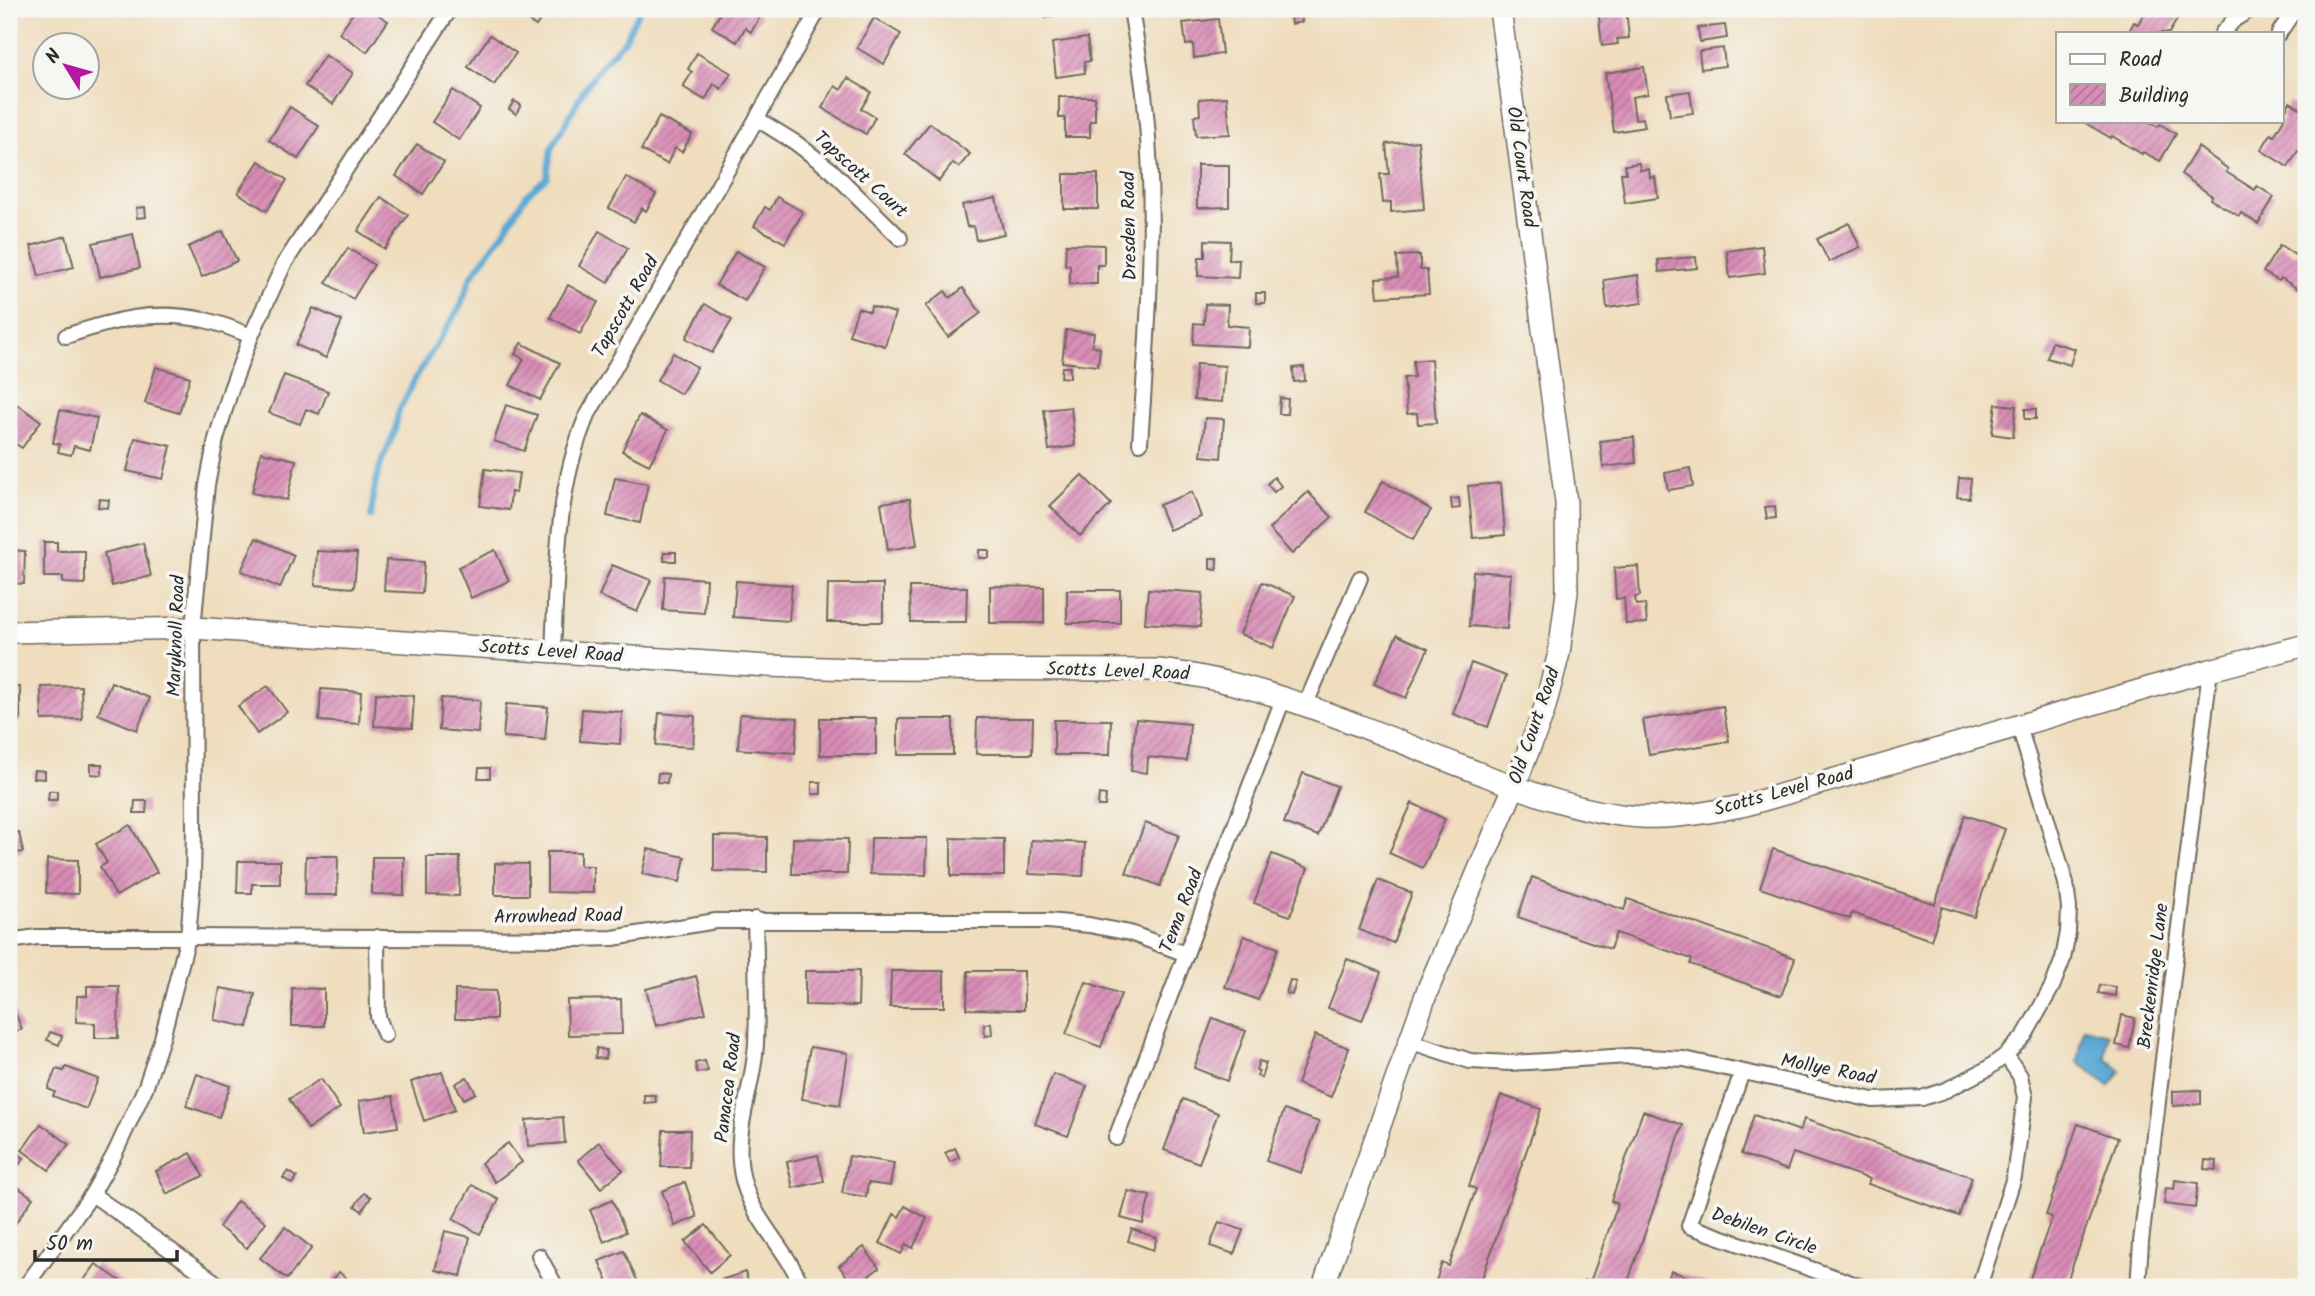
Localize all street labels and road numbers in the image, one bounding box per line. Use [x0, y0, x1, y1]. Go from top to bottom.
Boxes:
street label: Old Court Road [1498, 105, 1544, 230]
street label: Tapscott Court [806, 124, 915, 226]
street label: Dresden Road [1114, 171, 1146, 281]
street label: Tapscott Road [585, 250, 668, 364]
street label: Maryknoll Road [160, 574, 194, 697]
street label: Scotts Level Road [478, 632, 624, 672]
street label: Scotts Level Road [1046, 655, 1191, 690]
street label: Old Court Road [1501, 663, 1569, 789]
street label: Scotts Level Road [1711, 759, 1858, 825]
street label: Tema Road [1152, 864, 1212, 958]
street label: Arrowhead Road [494, 901, 623, 933]
street label: Breckenridge Lane [2130, 901, 2178, 1051]
street label: Panacea Road [707, 1031, 751, 1144]
street label: Mollye Road [1778, 1046, 1879, 1094]
street label: Debilen Circle [1707, 1200, 1821, 1264]

